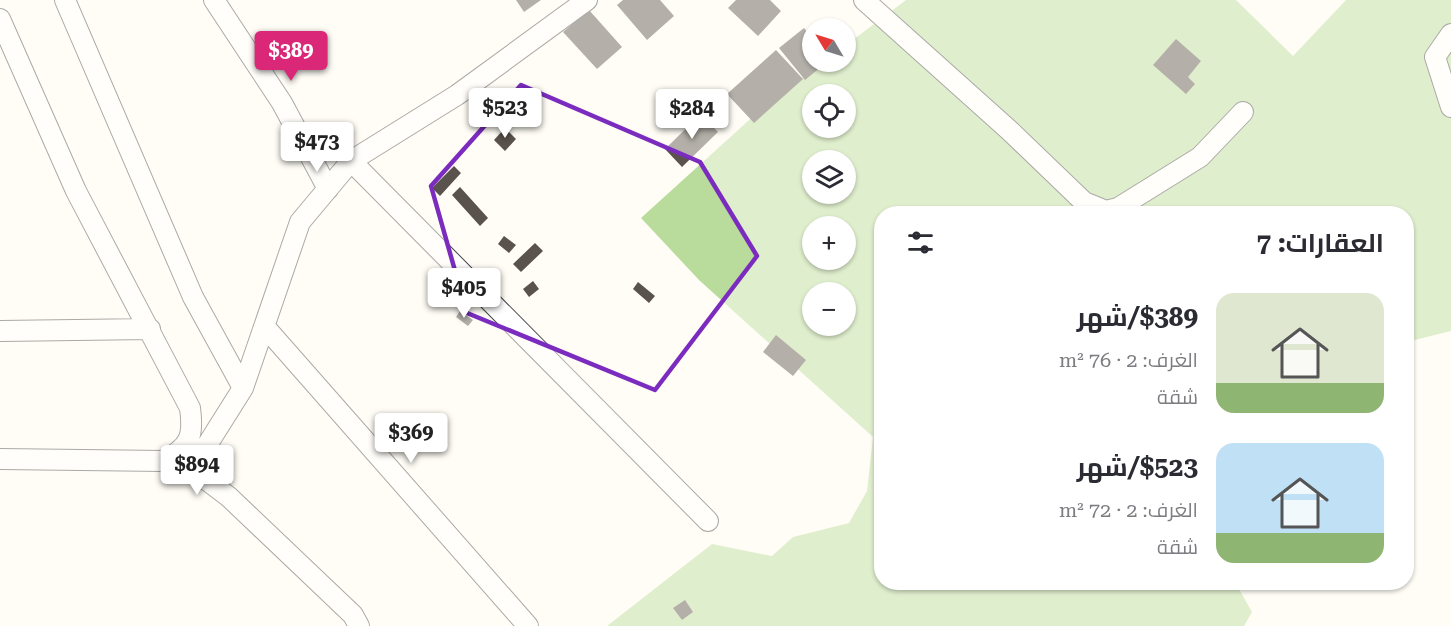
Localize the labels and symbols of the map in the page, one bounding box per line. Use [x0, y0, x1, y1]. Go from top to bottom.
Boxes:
north arrow [802, 18, 856, 72]
pin: $389 [255, 31, 327, 82]
pin: $523 [469, 88, 541, 139]
pin: $284 [656, 89, 728, 140]
pin: $473 [281, 122, 353, 173]
pin: $405 [428, 268, 500, 319]
pin: $369 [375, 413, 447, 464]
pin: $894 [161, 445, 233, 496]

